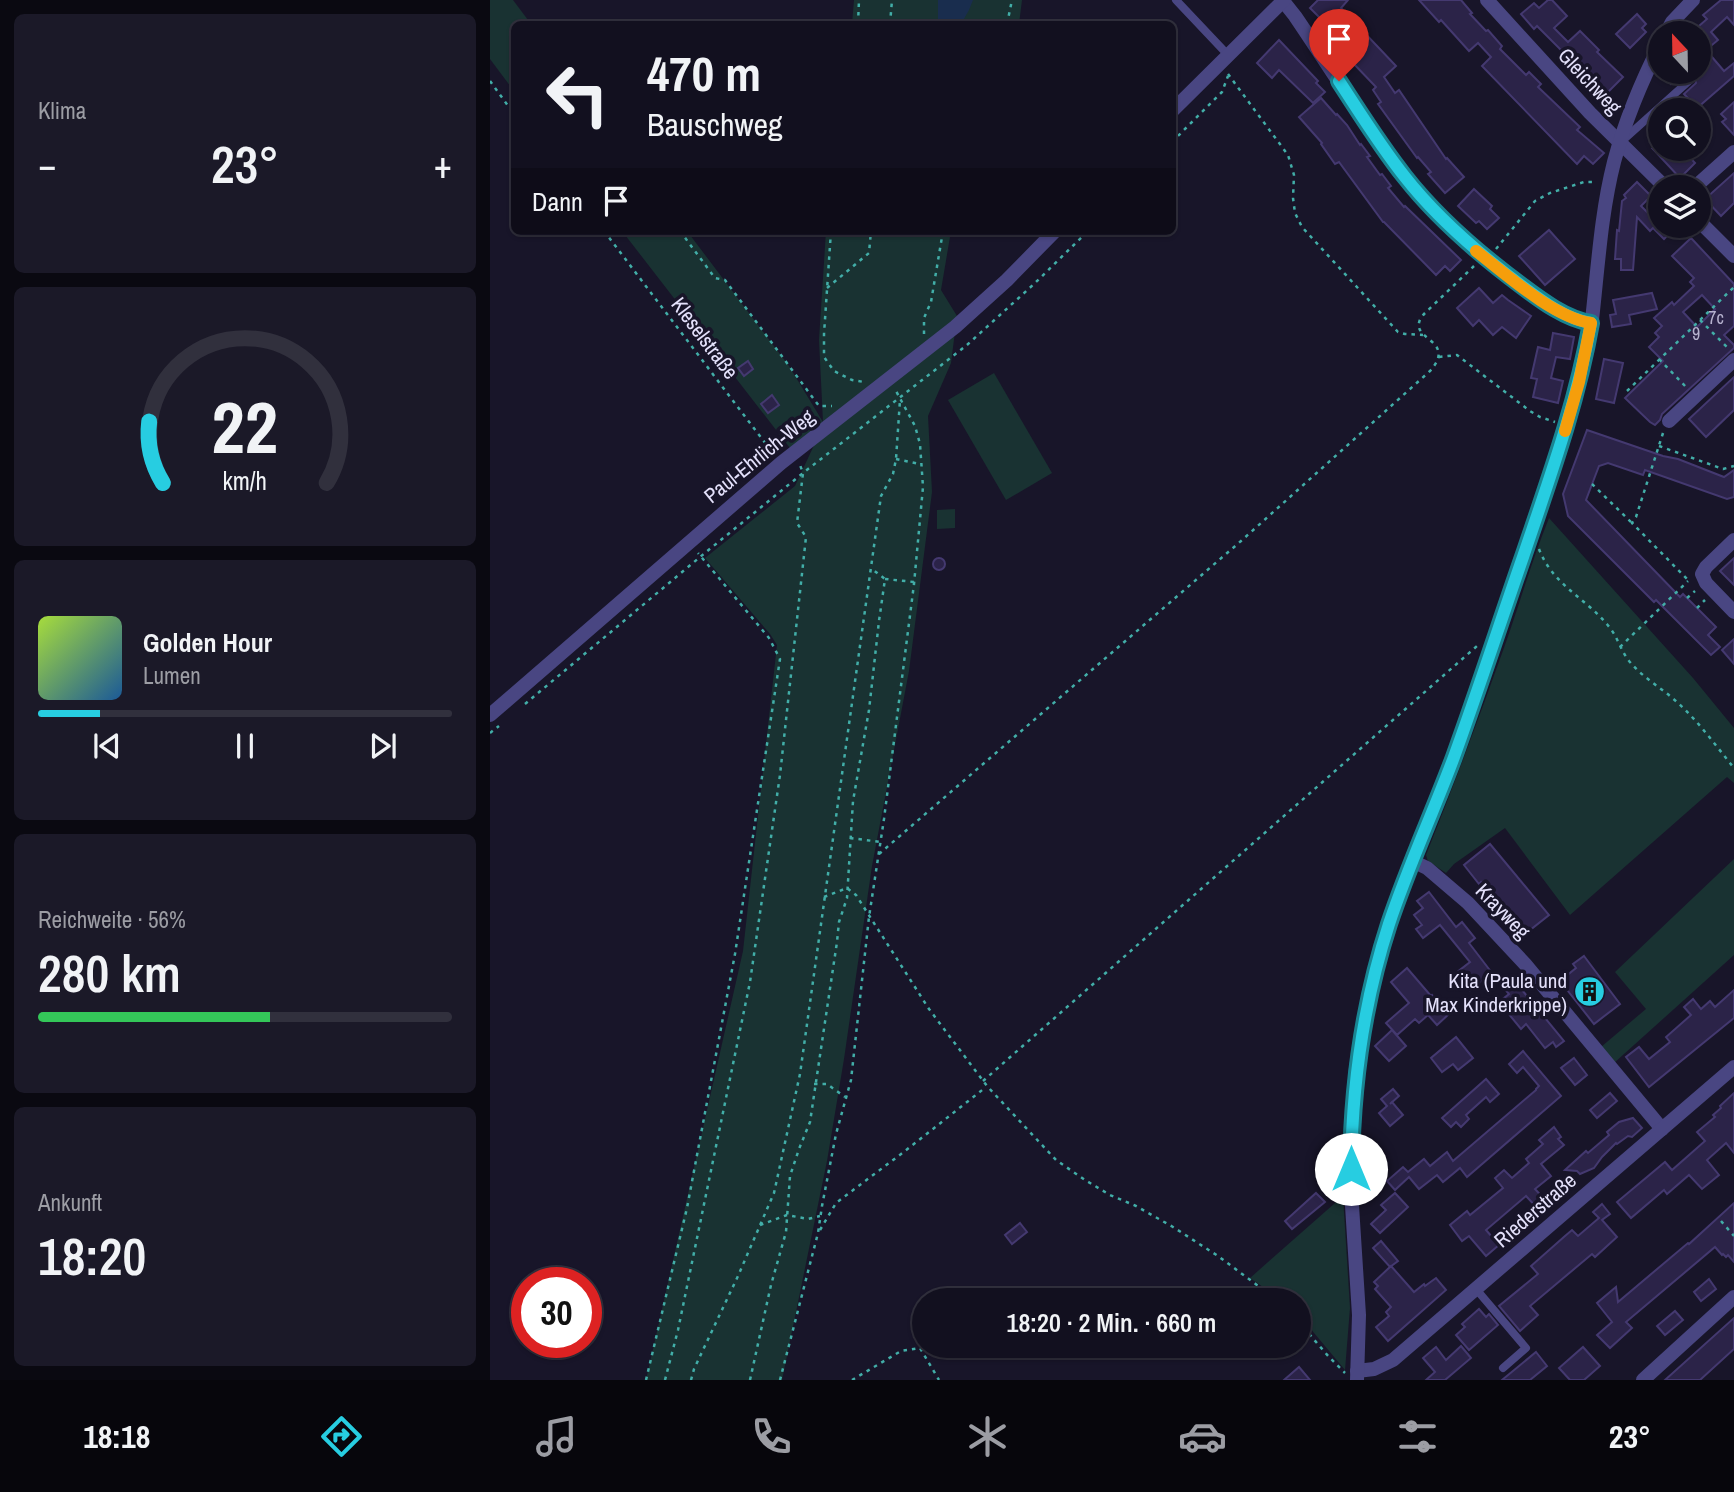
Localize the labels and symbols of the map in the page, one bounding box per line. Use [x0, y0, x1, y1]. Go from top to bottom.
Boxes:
pin [1309, 9, 1369, 81]
north arrow [1648, 21, 1712, 84]
street label: Gleichweg [1552, 41, 1629, 121]
street label: Kleselstraße [665, 291, 745, 385]
house number: 7c [1708, 305, 1724, 330]
house number: 9 [1692, 321, 1700, 346]
street label: Paul-Ehrlich-Weg [698, 402, 821, 510]
street label: Krayweg [1469, 877, 1537, 945]
place label: Kita (Paula und Max Kinderkrippe) [1425, 966, 1567, 1019]
building icon: Kita (Paula und Max Kinderkrippe) [1573, 975, 1607, 1009]
position arrow [1314, 1132, 1388, 1206]
street label: Riederstraße [1488, 1166, 1582, 1254]
speed limit sign: 30 [511, 1267, 602, 1358]

